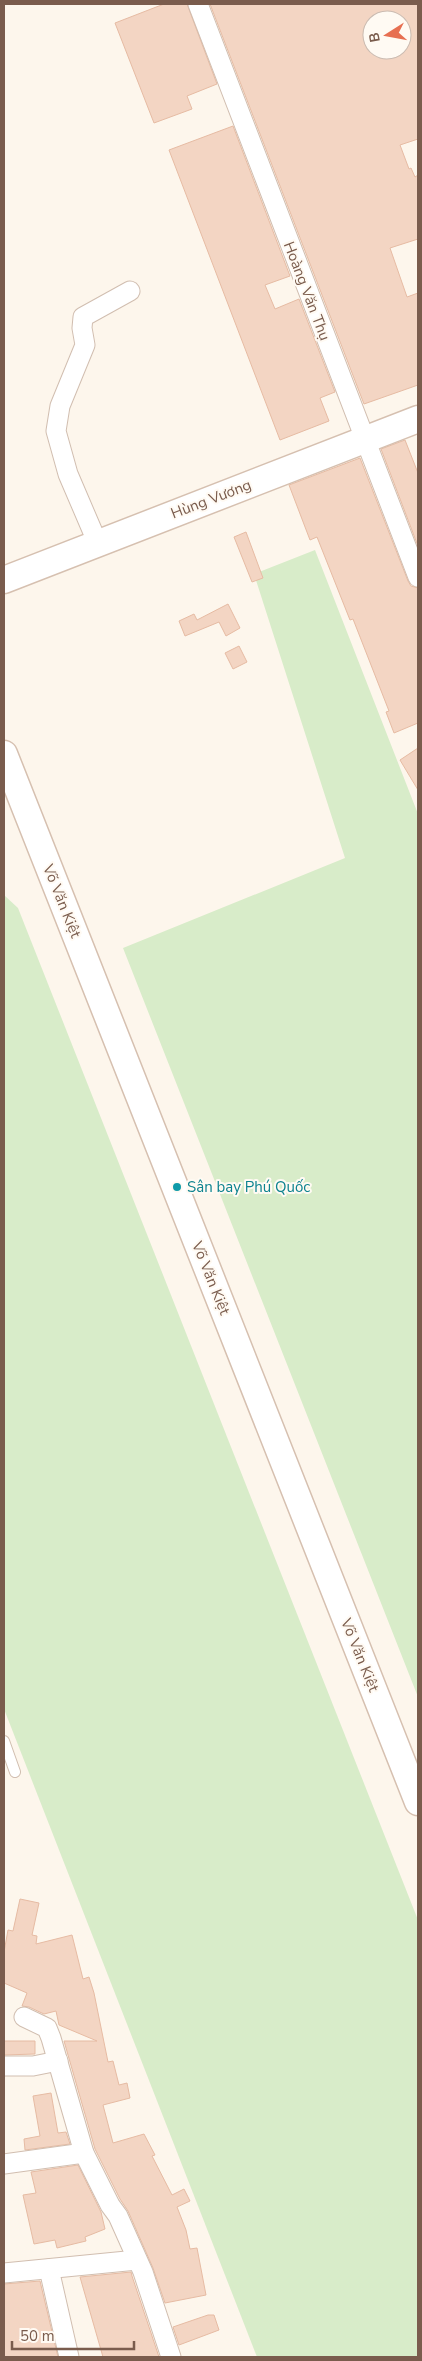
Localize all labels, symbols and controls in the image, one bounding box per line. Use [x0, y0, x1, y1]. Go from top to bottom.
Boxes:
north arrow [362, 10, 412, 60]
text: B [364, 31, 385, 44]
street label: Hoàng Văn Thụ [279, 239, 335, 343]
street label: Hùng Vương [168, 474, 254, 524]
street label: Võ Văn Kiệt [38, 860, 86, 941]
place label: Sân bay Phú Quốc [187, 1177, 310, 1197]
marker: Sân bay Phú Quốc [171, 1181, 183, 1193]
street label: Võ Văn Kiệt [187, 1237, 235, 1318]
street label: Võ Văn Kiệt [336, 1614, 384, 1695]
scale bar [12, 2318, 135, 2350]
text: 50 m [20, 2326, 55, 2346]

